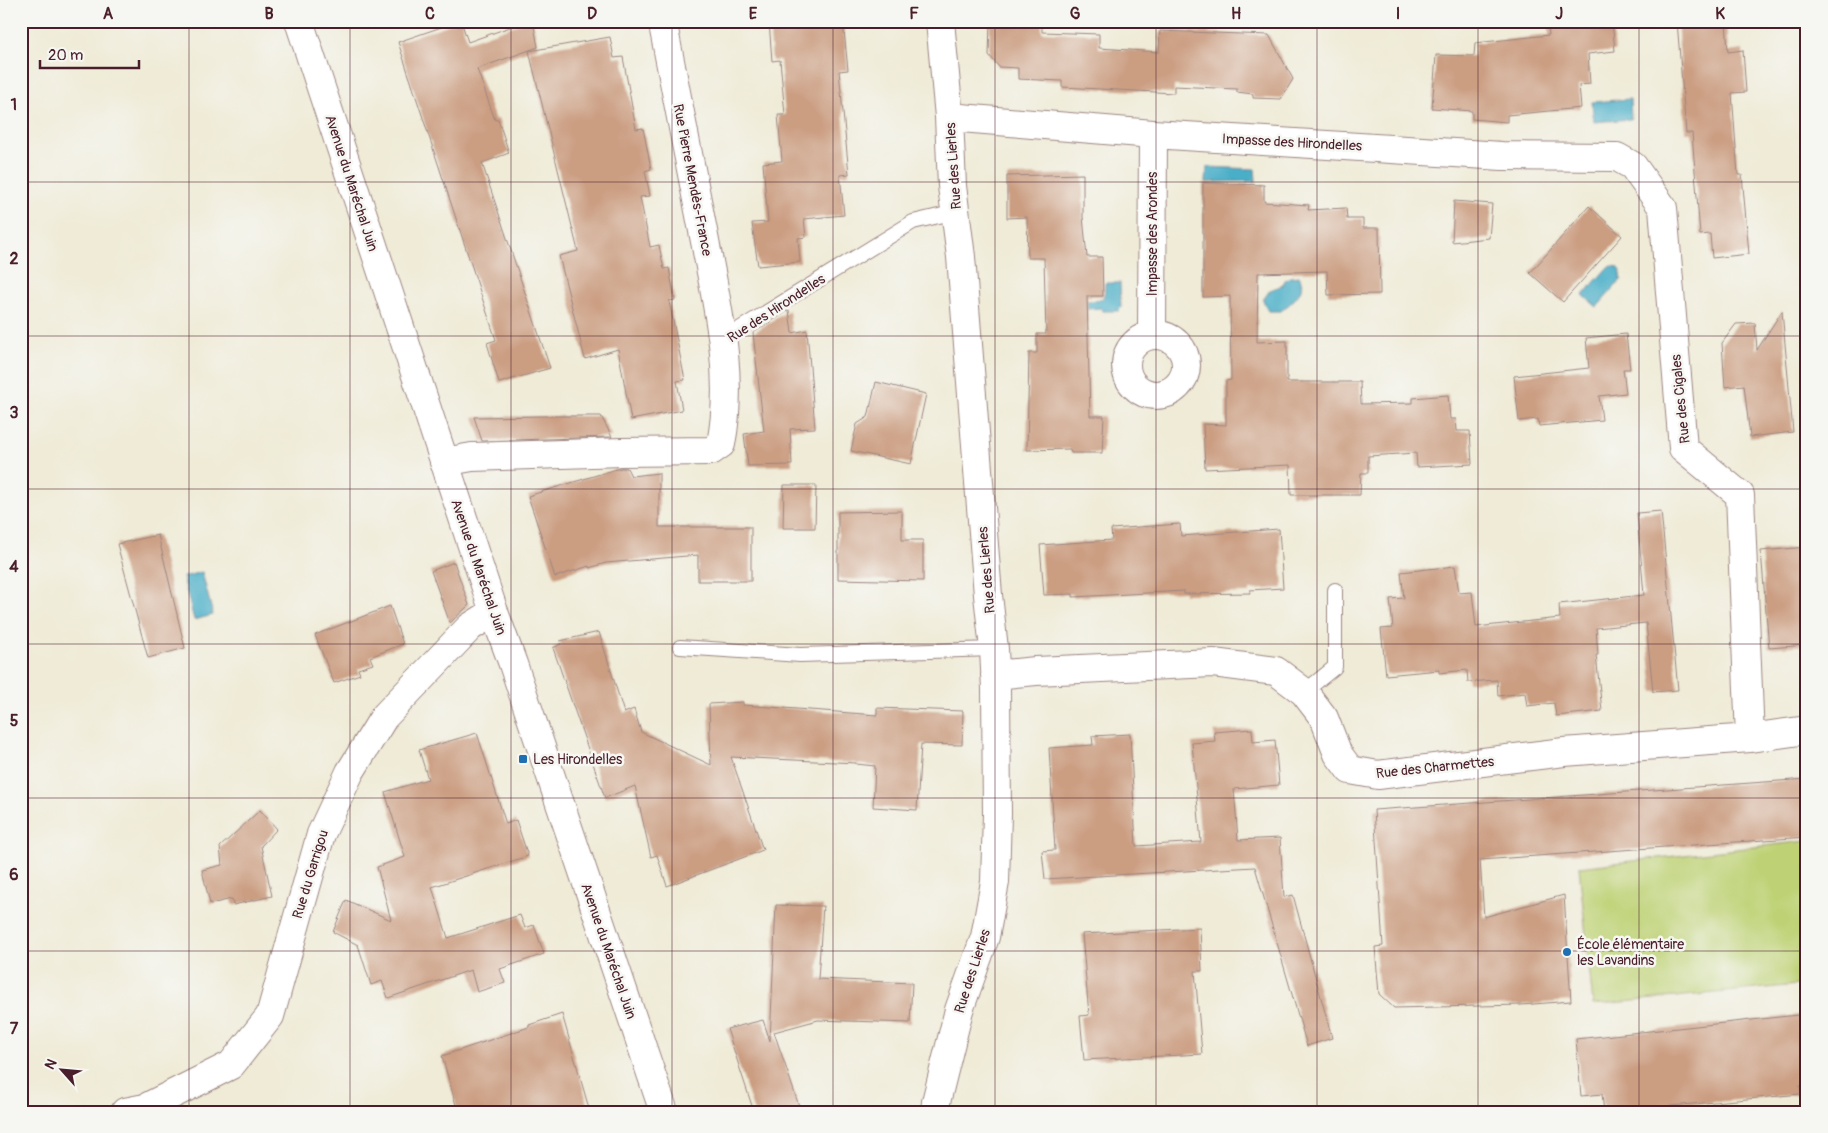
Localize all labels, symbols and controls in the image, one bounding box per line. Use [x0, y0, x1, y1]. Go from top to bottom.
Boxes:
text: A [103, 4, 114, 24]
text: B [264, 4, 274, 24]
text: C [425, 4, 435, 24]
text: D [587, 4, 597, 24]
text: E [749, 4, 758, 24]
text: F [909, 4, 919, 24]
text: G [1070, 4, 1081, 24]
text: H [1231, 4, 1241, 24]
text: I [1396, 4, 1400, 24]
text: J [1555, 4, 1563, 24]
text: K [1715, 4, 1725, 24]
scale bar [40, 38, 139, 70]
text: 20 m [48, 46, 83, 65]
text: 1 [11, 95, 17, 115]
street label: Rue Pierre Mendès-France [669, 103, 716, 258]
street label: Avenue du Maréchal Juin [321, 113, 382, 254]
street label: Rue des Lierles [942, 121, 965, 210]
street label: Impasse des Hirondelles [1221, 130, 1363, 155]
street label: Impasse des Arondes [1144, 171, 1161, 296]
text: 2 [10, 249, 19, 269]
street label: Rue des Hirondelles [724, 270, 829, 346]
street label: Rue des Cigales [1667, 353, 1694, 444]
text: 3 [10, 403, 19, 423]
street label: Avenue du Maréchal Juin [447, 497, 510, 637]
street label: Rue des Lierles [974, 525, 999, 614]
text: 4 [9, 557, 19, 577]
text: 5 [10, 711, 19, 731]
place label: Les Hirondelles [533, 751, 623, 768]
marker: Les Hirondelles [517, 753, 529, 765]
street label: Rue des Charmettes [1375, 753, 1496, 782]
street label: Rue du Garrigou [289, 828, 332, 921]
text: 6 [9, 865, 19, 885]
street label: Avenue du Maréchal Juin [577, 881, 640, 1021]
street label: Rue des Lierles [951, 926, 994, 1015]
place label: École élémentaire les Lavandins [1577, 935, 1684, 969]
marker: École élémentaire les Lavandins [1561, 946, 1573, 958]
text: 7 [10, 1019, 19, 1039]
north arrow [38, 1046, 88, 1096]
text: N [41, 1056, 61, 1072]

